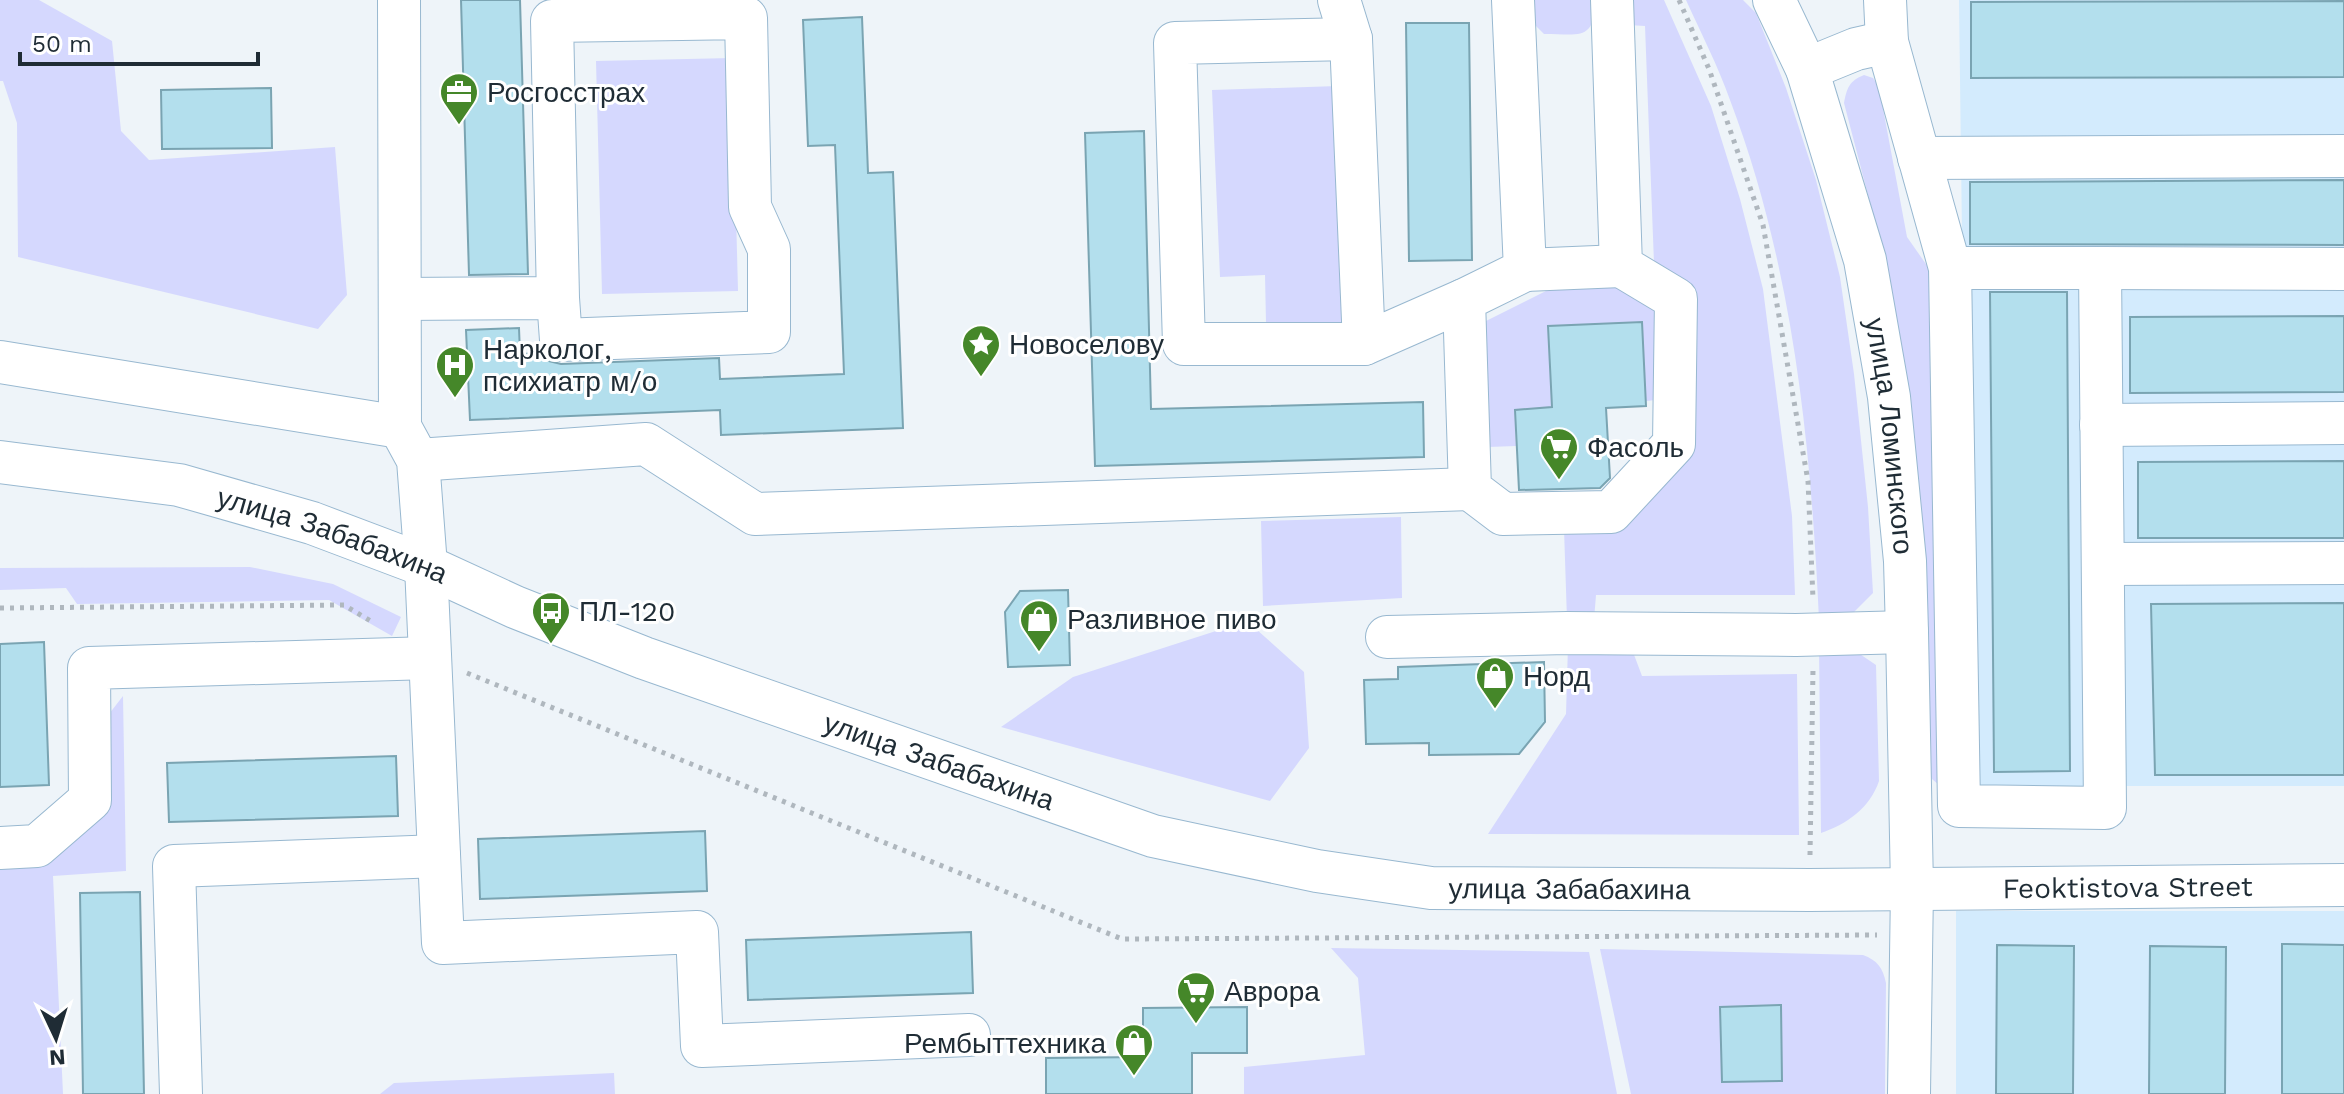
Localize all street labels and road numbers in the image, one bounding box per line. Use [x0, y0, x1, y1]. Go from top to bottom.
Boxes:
street label: улица Ломинского [1859, 315, 1921, 556]
street label: улица Забабахина [214, 480, 453, 590]
street label: улица Забабахина [820, 706, 1059, 817]
street label: Feoktistova Street [2002, 869, 2253, 905]
street label: улица Забабахина [1449, 872, 1691, 906]

